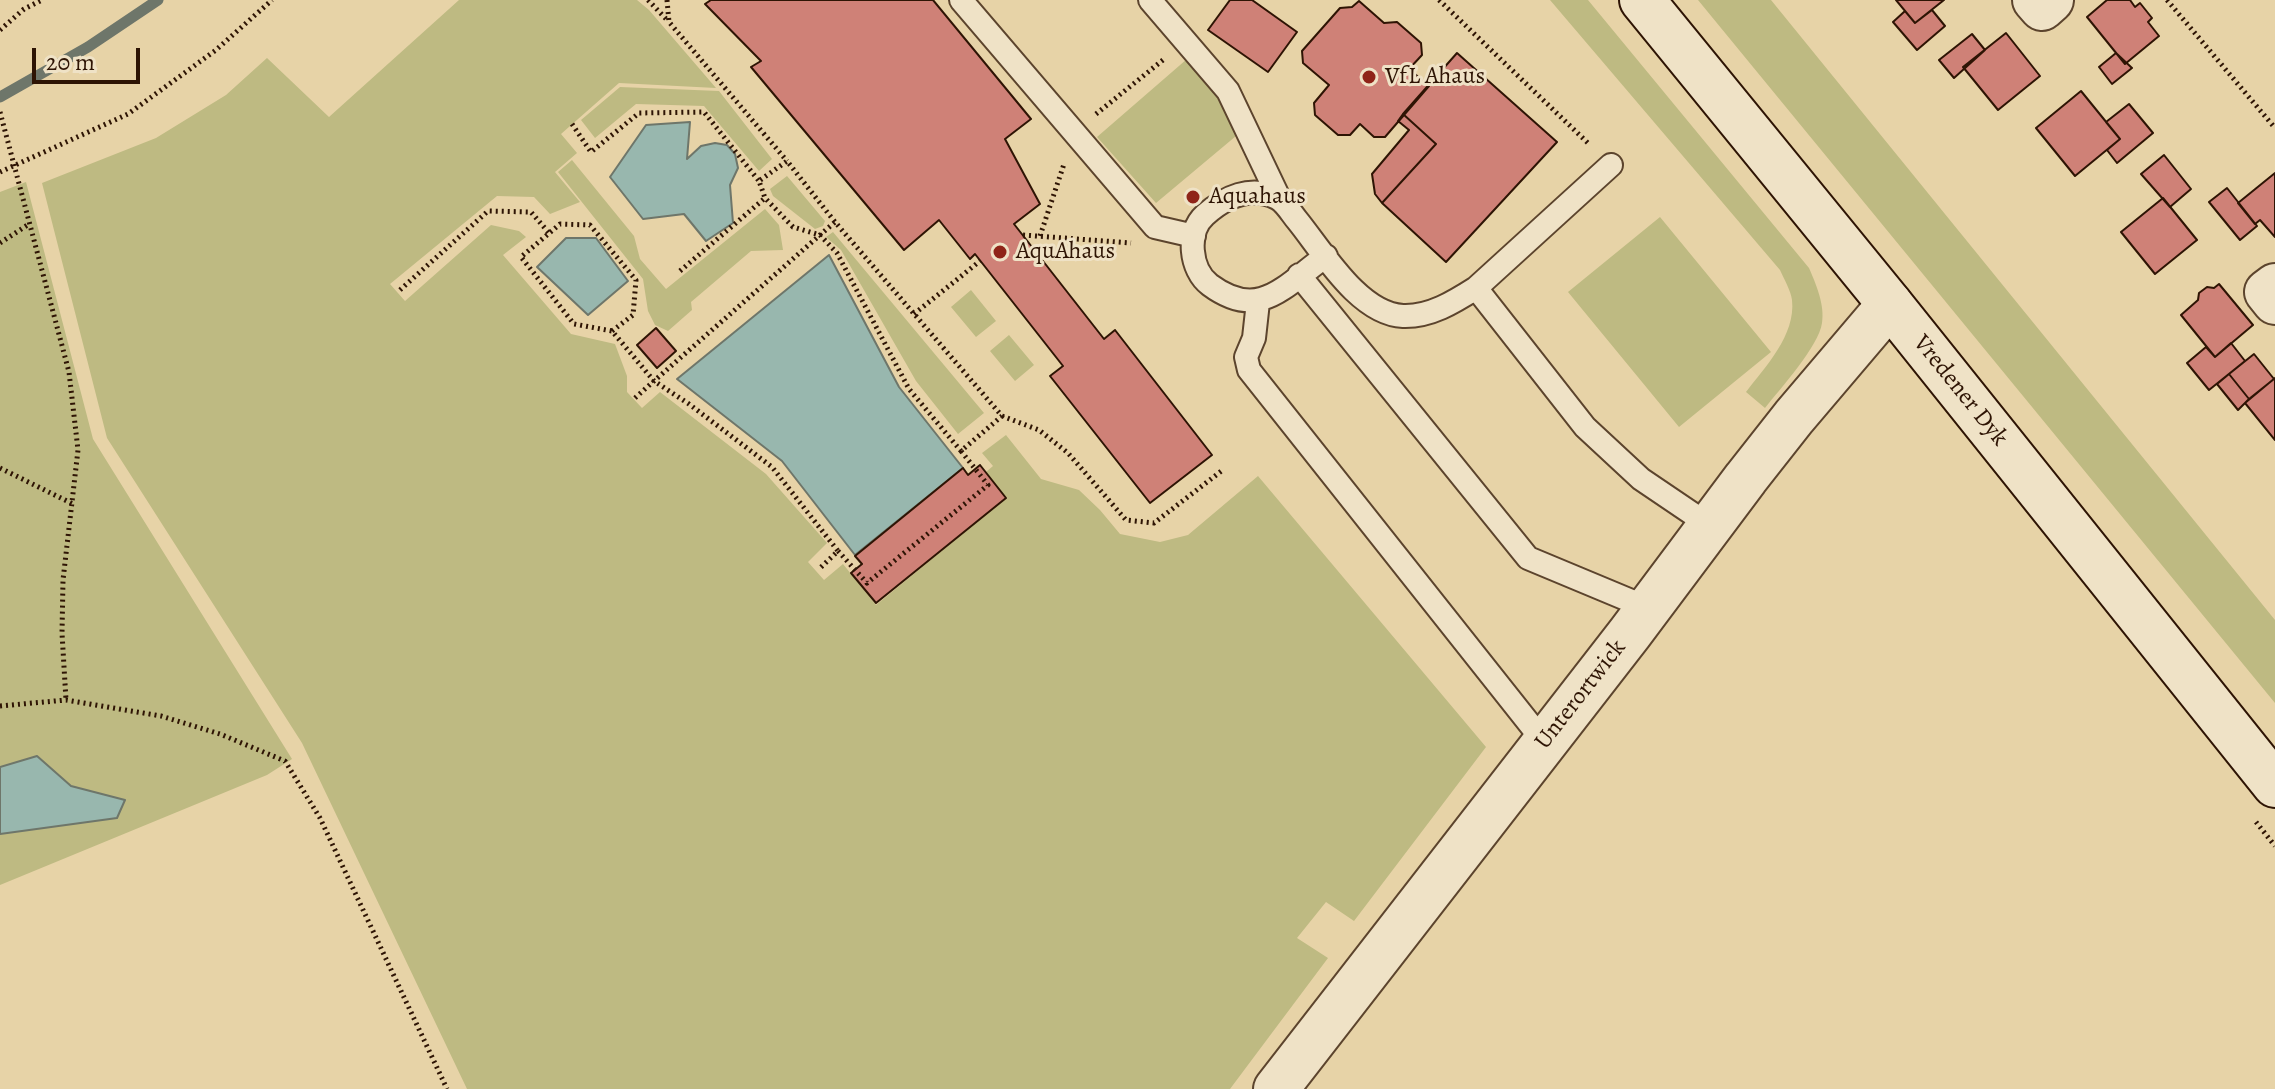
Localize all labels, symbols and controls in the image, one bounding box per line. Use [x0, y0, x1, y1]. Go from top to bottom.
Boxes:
scale bar [36, 32, 144, 82]
text: 20 m [46, 46, 95, 78]
place label: VfL Ahaus [1385, 63, 1485, 91]
marker: VfL Ahaus [1360, 68, 1378, 86]
place label: Aquahaus [1209, 183, 1306, 211]
marker: Aquahaus [1184, 188, 1202, 206]
place label: AquAhaus [1016, 238, 1115, 266]
marker: AquAhaus [991, 243, 1009, 261]
street label: Vredener Dyk [1906, 330, 2014, 452]
street label: Unterortwick [1529, 634, 1633, 756]

